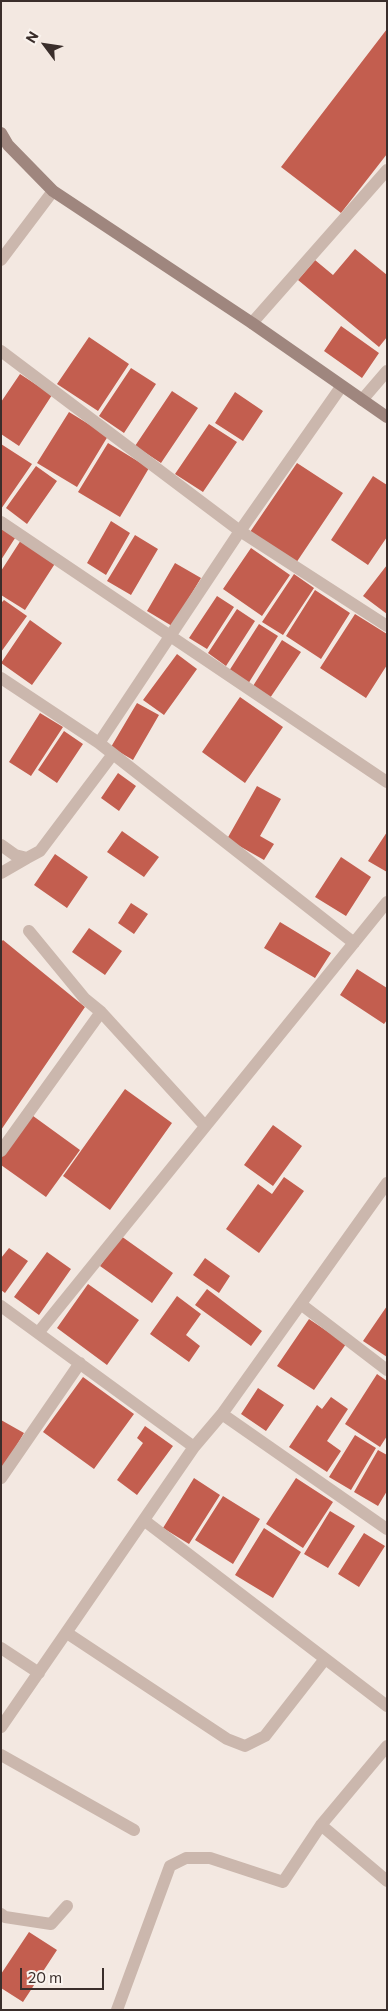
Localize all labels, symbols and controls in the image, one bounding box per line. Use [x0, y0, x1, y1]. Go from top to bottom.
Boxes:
north arrow [20, 20, 70, 70]
text: N [22, 28, 42, 46]
scale bar [22, 1958, 106, 1990]
text: 20 m [28, 1968, 62, 1986]

